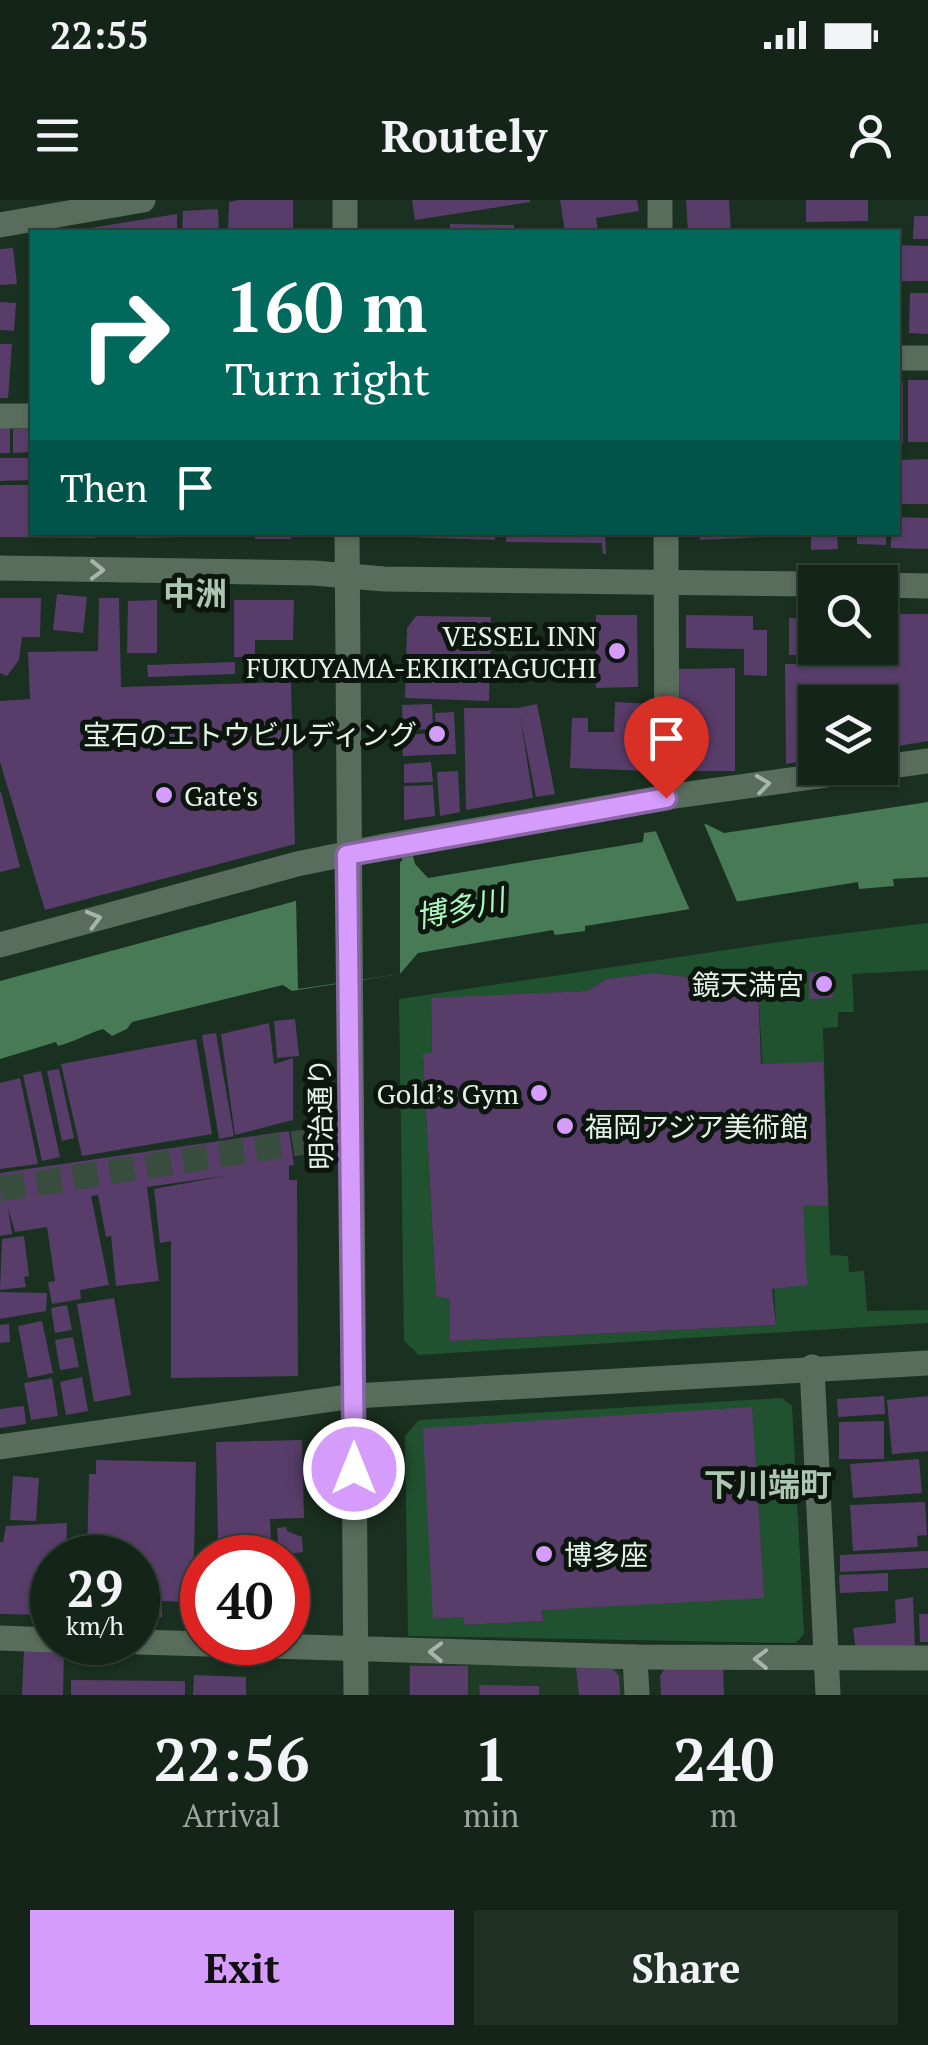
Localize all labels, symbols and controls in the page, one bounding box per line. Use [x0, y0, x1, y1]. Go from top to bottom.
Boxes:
text: 22:55 [50, 10, 149, 60]
text: Routely [381, 105, 547, 165]
icon: menu [30, 108, 85, 163]
icon: person [843, 108, 898, 163]
text: 160 m [225, 259, 427, 352]
icon: right [60, 270, 190, 400]
text: Turn right [225, 348, 430, 408]
icon: arrive [168, 460, 223, 515]
text: Then [60, 463, 148, 513]
one-way arrow [90, 559, 106, 581]
map controls [798, 565, 898, 785]
button: search [798, 565, 898, 665]
district label: 中洲 [163, 572, 227, 614]
place label: VESSEL INN FUKUYAMA-EKIKITAGUCHI [246, 617, 597, 686]
marker: VESSEL INN FUKUYAMA-EKIKITAGUCHI [606, 640, 628, 662]
button: layers [798, 685, 898, 785]
pin [624, 696, 709, 799]
icon: arrive [639, 711, 694, 766]
place label: 宝石のエトウビルディング [83, 716, 417, 753]
marker: 宝石のエトウビルディング [426, 723, 448, 745]
one-way arrow [755, 774, 771, 795]
place label: Gate's [184, 777, 258, 814]
marker: Gate's [153, 784, 175, 806]
water label: 博多川 [412, 878, 511, 937]
one-way arrow [85, 910, 102, 931]
place label: 鏡天満宮 [692, 966, 804, 1003]
marker: 鏡天満宮 [813, 973, 835, 995]
street label: 明治通り [301, 1058, 339, 1170]
place label: Gold’s Gym [376, 1075, 519, 1112]
marker: Gold’s Gym [528, 1082, 550, 1104]
place label: 福岡アジア美術館 [585, 1108, 808, 1145]
marker: 福岡アジア美術館 [554, 1115, 576, 1137]
position arrow [302, 1417, 406, 1521]
district label: 下川端町 [704, 1463, 832, 1505]
speed limit sign: 40 [180, 1535, 310, 1665]
place label: 博多座 [564, 1536, 648, 1573]
marker: 博多座 [533, 1543, 555, 1565]
text: 29 [67, 1555, 123, 1621]
text: km/h [66, 1609, 124, 1642]
one-way arrow [427, 1641, 443, 1662]
one-way arrow [752, 1648, 768, 1670]
text: 22:56 [153, 1719, 310, 1798]
text: 1 [474, 1719, 508, 1798]
text: 240 [673, 1719, 775, 1798]
text: Arrival [183, 1794, 281, 1836]
text: min [463, 1794, 519, 1836]
text: m [710, 1794, 737, 1836]
button: Exit [30, 1910, 454, 2025]
button: Share [474, 1910, 898, 2025]

